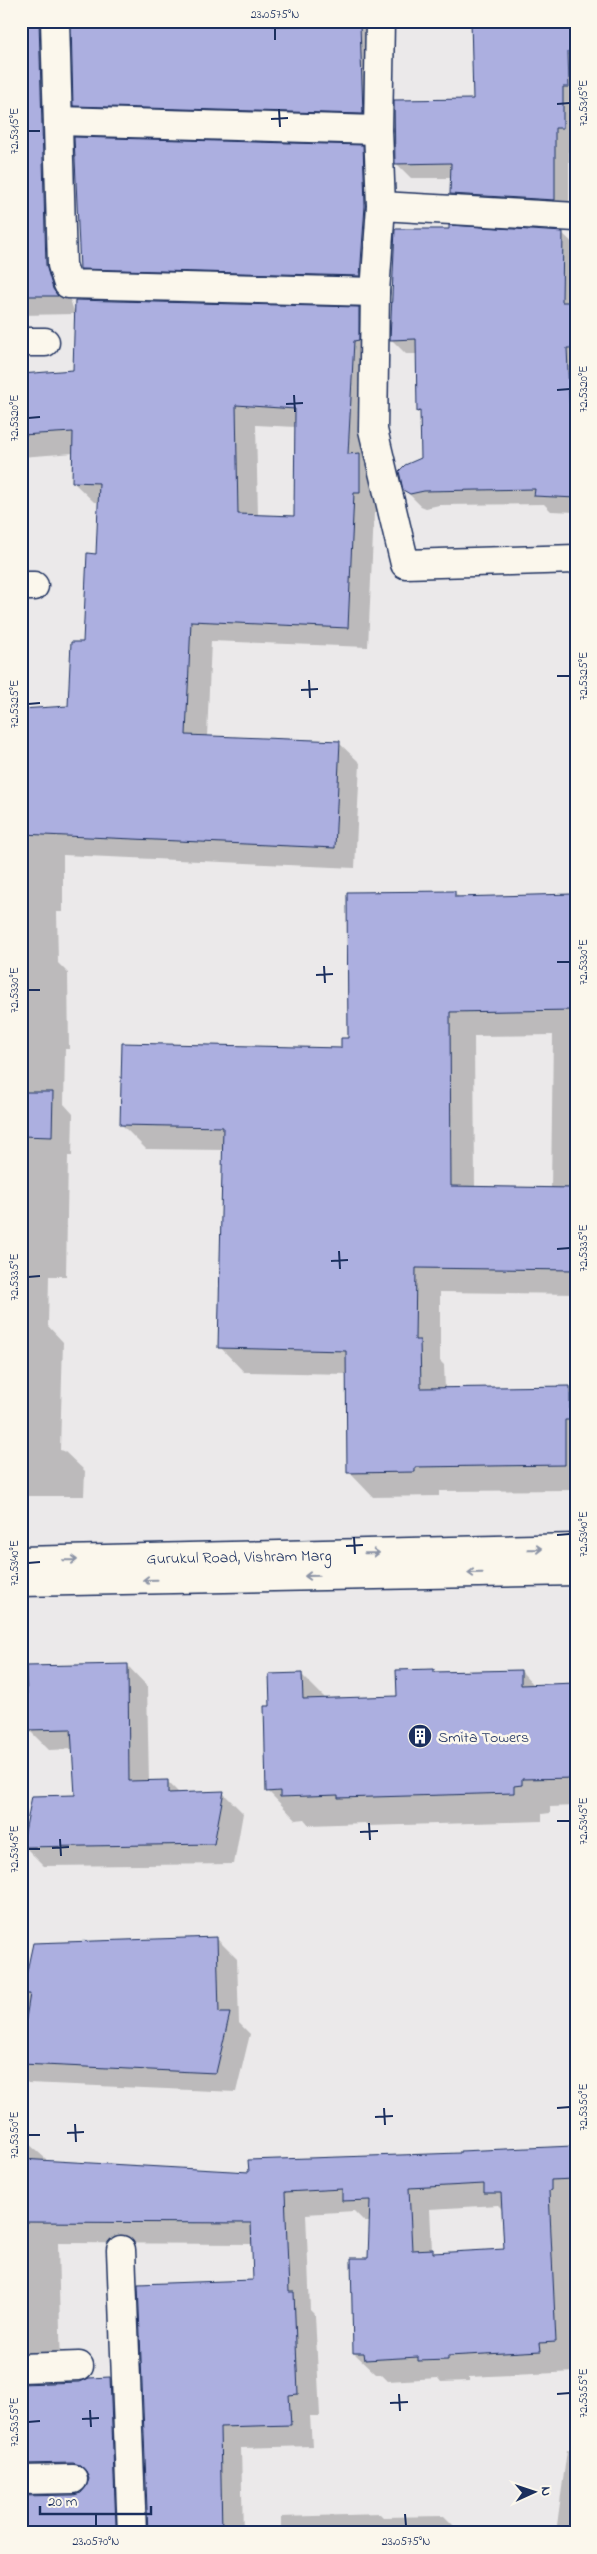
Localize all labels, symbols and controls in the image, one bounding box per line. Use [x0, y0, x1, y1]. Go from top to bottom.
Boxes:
text: 23.0575°N [251, 6, 299, 24]
text: 72.5315°E [575, 80, 593, 126]
text: 72.5315°E [6, 108, 24, 154]
text: 72.5320°E [575, 366, 593, 412]
text: 72.5320°E [6, 395, 24, 441]
text: 72.5325°E [575, 652, 593, 700]
text: 72.5325°E [6, 680, 24, 728]
text: 72.5330°E [575, 939, 593, 985]
text: 72.5330°E [6, 967, 24, 1013]
text: 72.5335°E [575, 1224, 593, 1272]
text: 72.5335°E [6, 1253, 24, 1301]
text: 72.5340°E [575, 1511, 593, 1557]
text: 72.5340°E [6, 1540, 24, 1586]
street label: Gurukul Road, Vishram Marg [146, 1544, 332, 1572]
one-way arrow [526, 1544, 543, 1554]
one-way arrow [364, 1548, 380, 1558]
one-way arrow [62, 1555, 78, 1565]
one-way arrow [467, 1568, 483, 1578]
one-way arrow [304, 1572, 320, 1581]
one-way arrow [142, 1575, 158, 1585]
building icon: Smita Towers [407, 1723, 433, 1749]
place label: Smita Towers [438, 1726, 529, 1750]
text: 72.5345°E [575, 1797, 593, 1845]
text: 72.5345°E [6, 1825, 24, 1873]
text: 72.5350°E [575, 2083, 593, 2131]
text: 72.5350°E [6, 2111, 24, 2159]
text: 72.5355°E [575, 2368, 593, 2418]
text: 72.5355°E [6, 2397, 24, 2447]
north arrow [510, 2466, 560, 2516]
scale bar [40, 2484, 151, 2516]
text: N [535, 2486, 556, 2497]
text: 20 m [48, 2491, 78, 2513]
text: 23.0570°N [73, 2533, 119, 2551]
text: 23.0575°N [382, 2533, 430, 2551]

